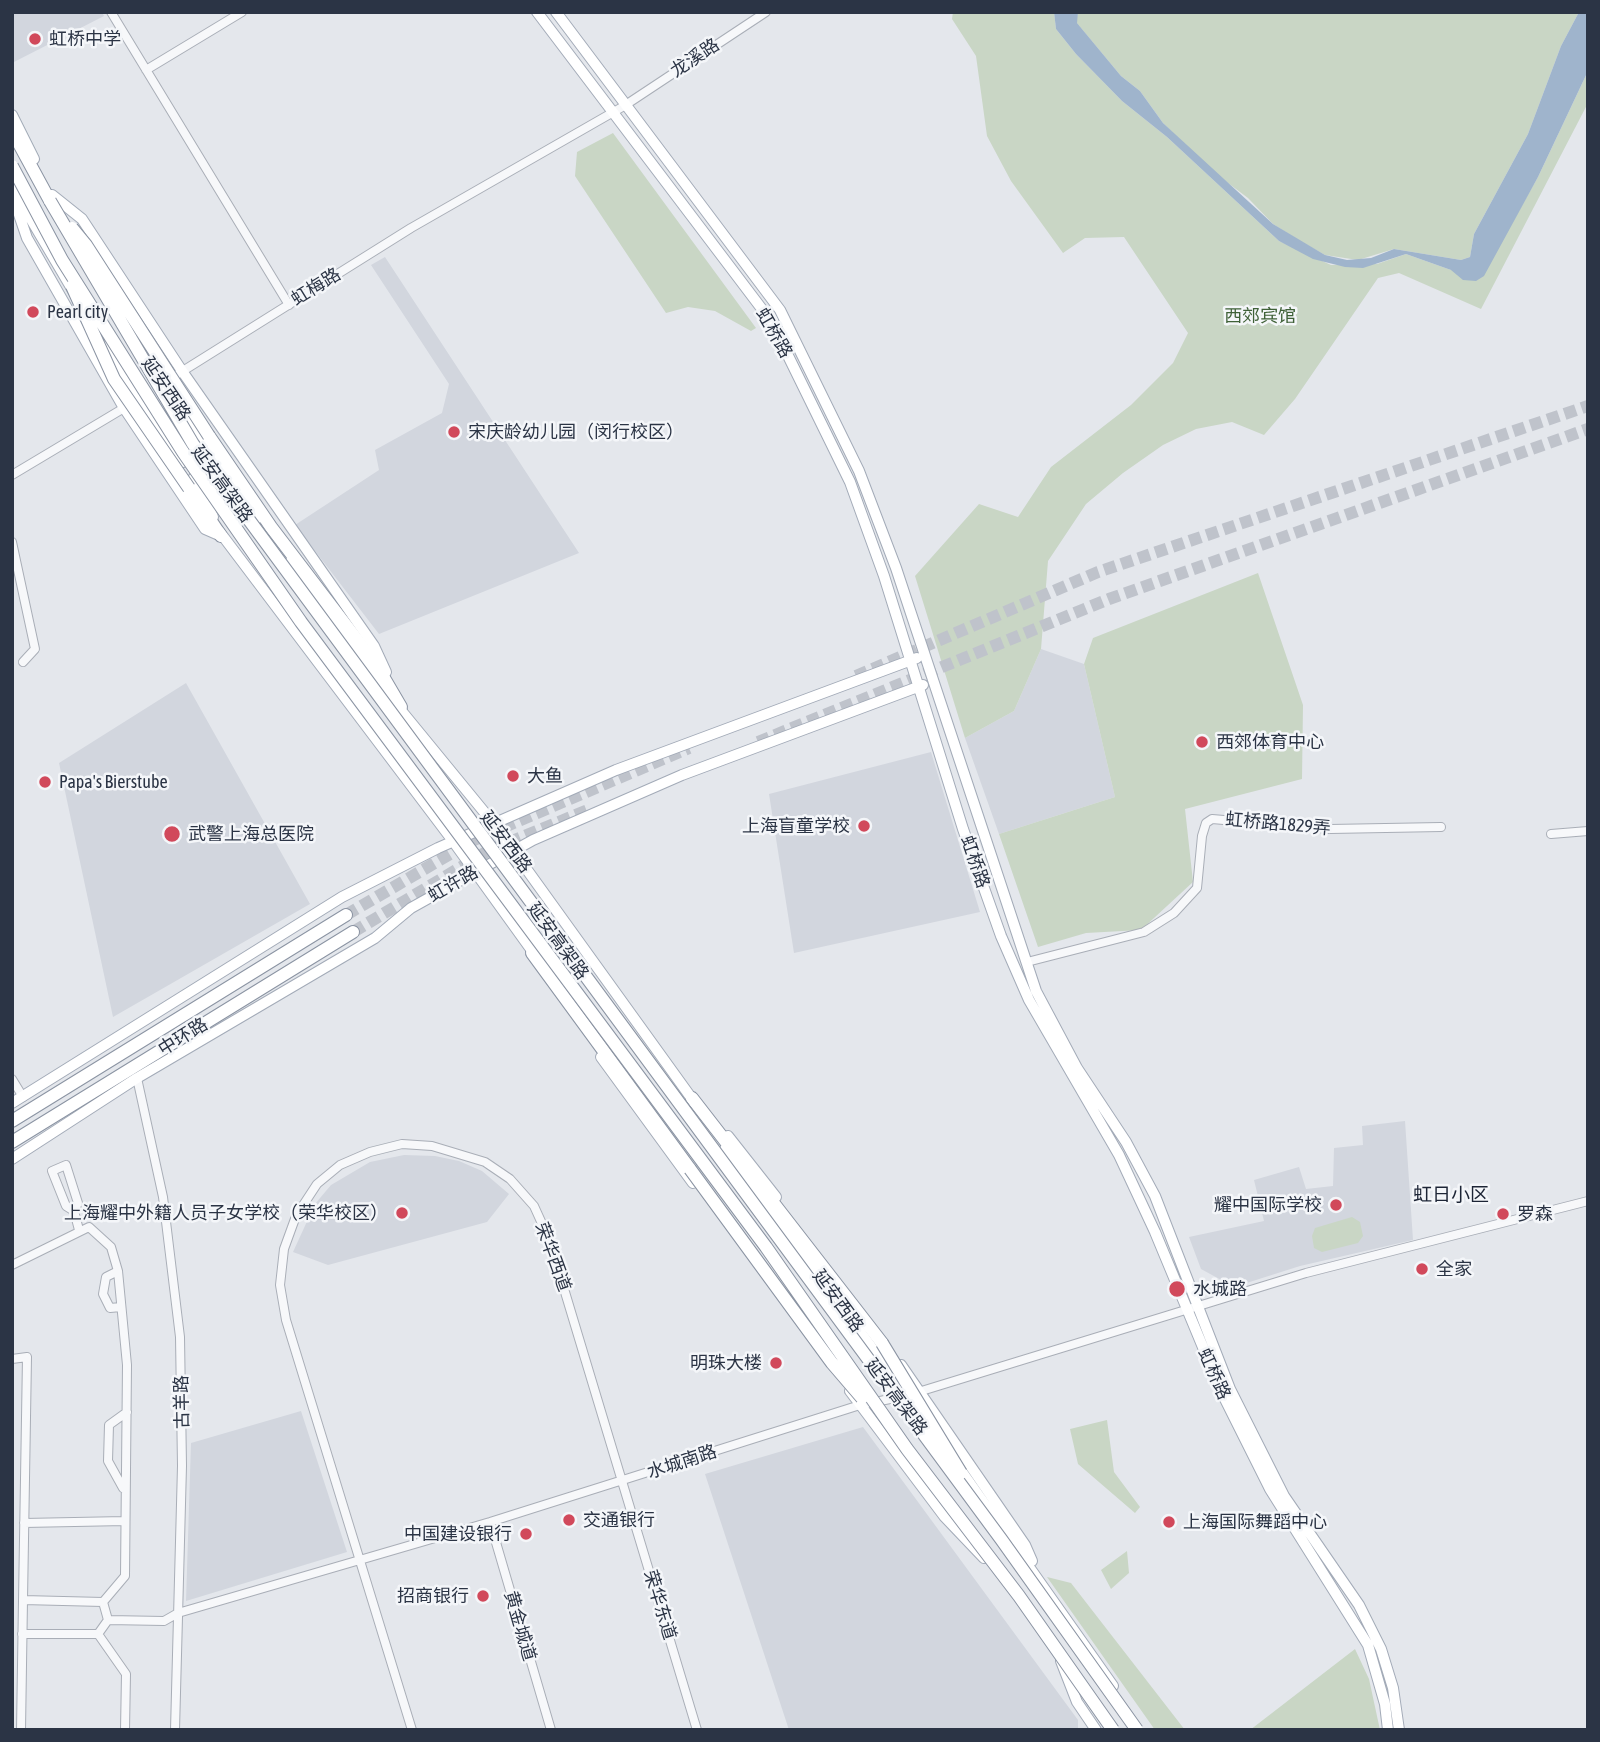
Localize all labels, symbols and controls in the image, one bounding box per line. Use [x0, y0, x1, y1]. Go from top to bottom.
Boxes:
place label: 虹桥中学 [49, 28, 121, 50]
marker: 虹桥中学 [27, 31, 43, 47]
street label: 龙溪路 [667, 34, 723, 82]
street label: 虹梅路 [287, 264, 345, 310]
place label: Pearl city [47, 301, 108, 323]
marker: Pearl city [25, 304, 41, 320]
street label: 虹桥路 [751, 304, 797, 362]
park label: 西郊宾馆 [1224, 305, 1296, 327]
street label: 延安西路 [137, 353, 195, 425]
place label: 宋庆龄幼儿园（闵行校区） [468, 421, 684, 443]
marker: 宋庆龄幼儿园（闵行校区） [446, 424, 462, 440]
street label: 延安高架路 [187, 441, 257, 527]
place label: 西郊体育中心 [1216, 731, 1324, 753]
marker: 西郊体育中心 [1194, 734, 1210, 750]
place label: 大鱼 [527, 765, 563, 787]
marker: 大鱼 [505, 768, 521, 784]
place label: Papa's Bierstube [59, 771, 168, 793]
marker: Papa's Bierstube [37, 774, 53, 790]
street label: 延安西路 [476, 807, 536, 877]
street label: 虹桥路1829弄 [1224, 809, 1332, 839]
place label: 上海盲童学校 [742, 815, 850, 837]
marker: 上海盲童学校 [856, 818, 872, 834]
place label: 武警上海总医院 [188, 823, 314, 845]
marker: 武警上海总医院 [162, 824, 182, 844]
street label: 虹桥路 [956, 833, 994, 891]
street label: 虹许路 [424, 861, 482, 907]
street label: 延安高架路 [523, 898, 593, 984]
street label: 中环路 [154, 1014, 212, 1060]
district label: 虹日小区 [1413, 1184, 1489, 1206]
place label: 耀中国际学校 [1214, 1194, 1322, 1216]
marker: 耀中国际学校 [1328, 1197, 1344, 1213]
place label: 上海耀中外籍人员子女学校（荣华校区） [64, 1202, 388, 1224]
place label: 罗森 [1517, 1203, 1553, 1225]
marker: 上海耀中外籍人员子女学校（荣华校区） [394, 1205, 410, 1221]
marker: 罗森 [1495, 1206, 1511, 1222]
street label: 荣华西道 [531, 1219, 575, 1295]
place label: 全家 [1436, 1258, 1472, 1280]
marker: 全家 [1414, 1261, 1430, 1277]
street label: 延安西路 [808, 1266, 868, 1336]
place label: 水城路 [1193, 1278, 1247, 1300]
marker: 水城路 [1167, 1279, 1187, 1299]
street label: 虹桥路 [1193, 1345, 1235, 1403]
place label: 明珠大楼 [690, 1352, 762, 1374]
marker: 明珠大楼 [768, 1355, 784, 1371]
street label: 延安高架路 [860, 1355, 932, 1439]
street label: 古羊路 [171, 1375, 193, 1429]
street label: 水城南路 [644, 1441, 720, 1483]
place label: 交通银行 [583, 1509, 655, 1531]
place label: 上海国际舞蹈中心 [1183, 1511, 1327, 1533]
marker: 交通银行 [561, 1512, 577, 1528]
marker: 上海国际舞蹈中心 [1161, 1514, 1177, 1530]
place label: 中国建设银行 [404, 1523, 512, 1545]
marker: 中国建设银行 [518, 1526, 534, 1542]
street label: 荣华东道 [639, 1567, 681, 1643]
place label: 招商银行 [397, 1585, 469, 1607]
marker: 招商银行 [475, 1588, 491, 1604]
street label: 黄金城道 [500, 1588, 540, 1664]

